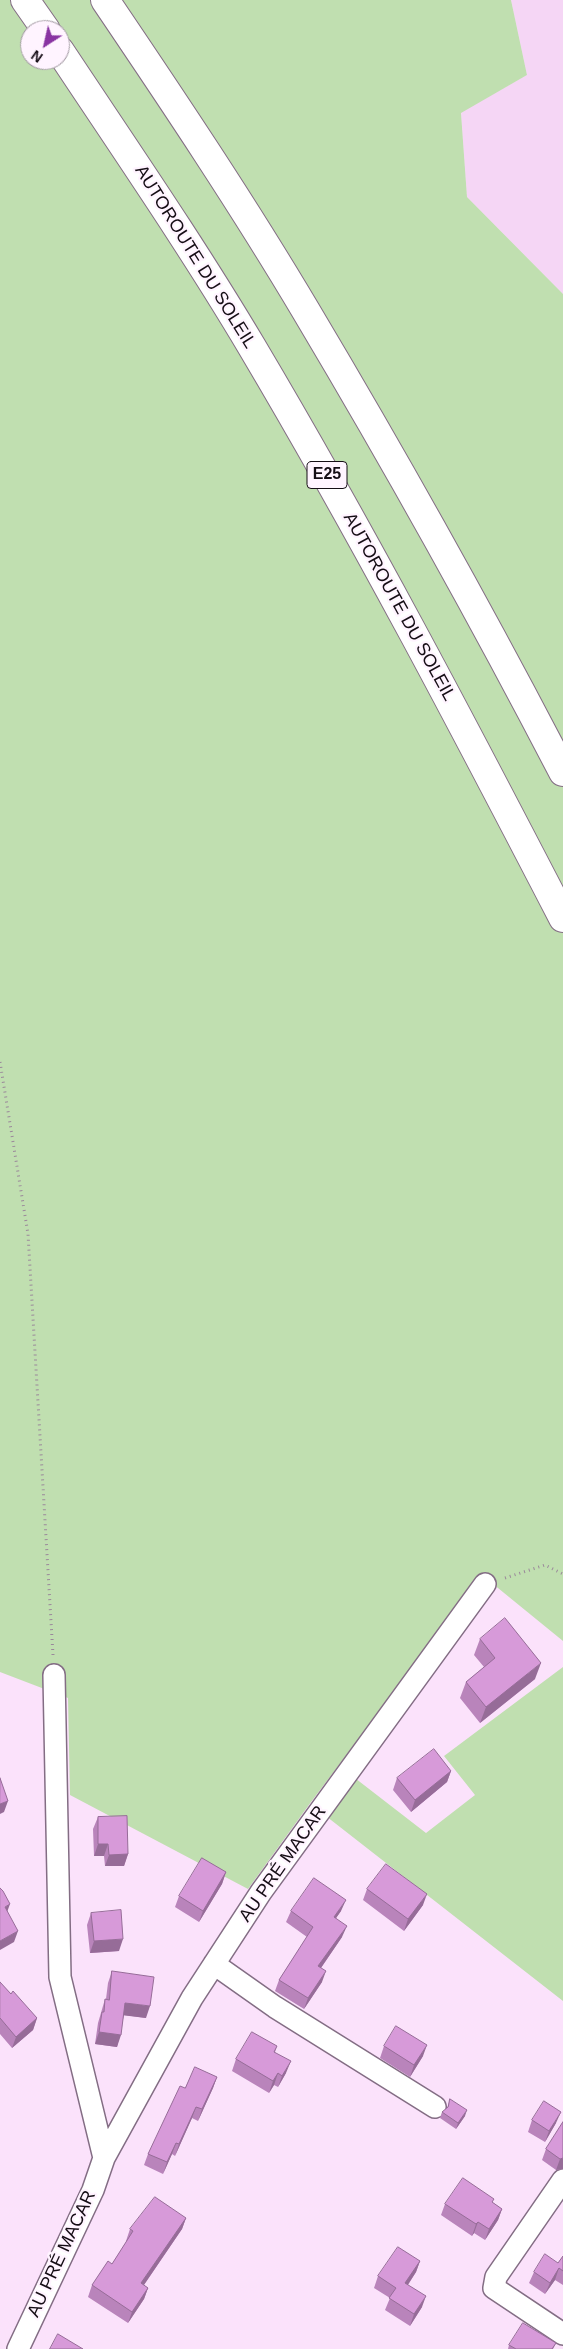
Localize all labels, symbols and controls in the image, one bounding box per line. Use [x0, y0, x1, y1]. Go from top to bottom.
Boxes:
north arrow [20, 20, 70, 70]
text: N [28, 47, 46, 66]
street label: AUTOROUTE DU SOLEIL [130, 162, 260, 352]
road number: E25 [307, 462, 347, 488]
street label: AUTOROUTE DU SOLEIL [338, 509, 460, 705]
street label: AU PRÉ MACAR [235, 1802, 331, 1926]
street label: AU PRÉ MACAR [23, 2187, 101, 2321]

